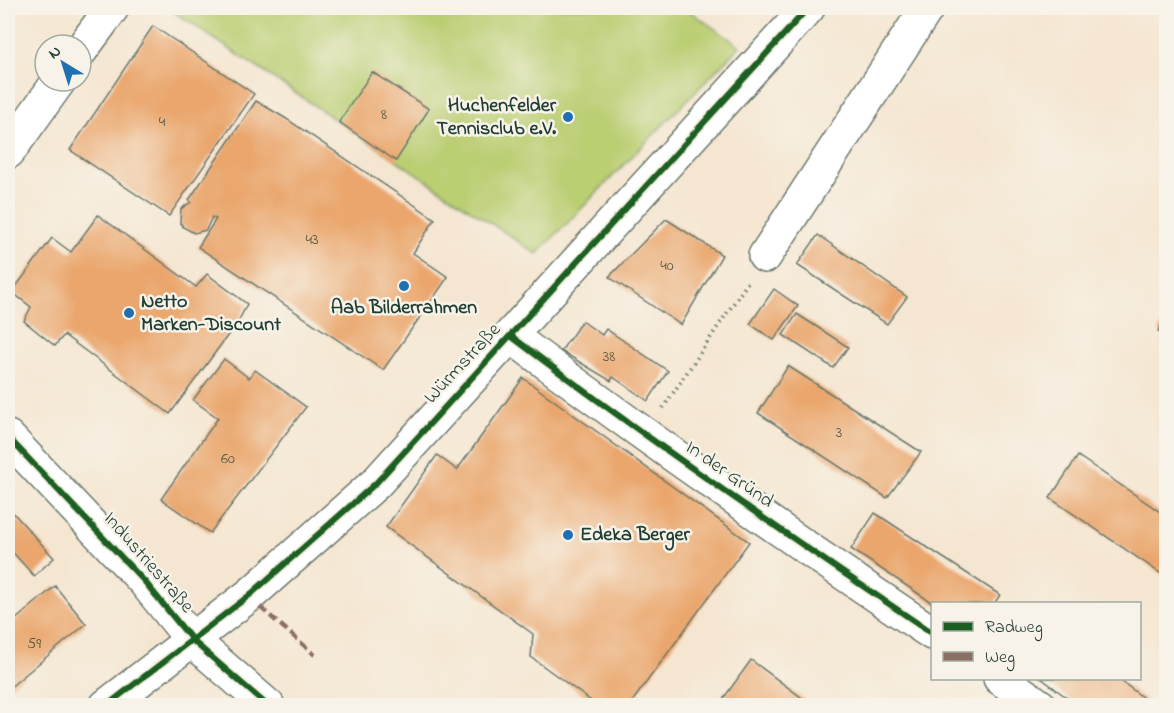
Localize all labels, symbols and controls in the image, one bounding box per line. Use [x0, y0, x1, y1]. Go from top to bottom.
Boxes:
north arrow [33, 33, 93, 93]
text: N [43, 40, 67, 66]
place label: Huchenfelder Tennisclub e.V. [436, 92, 557, 144]
house number: 8 [381, 103, 387, 127]
house number: 4 [159, 110, 166, 134]
marker: Huchenfelder Tennisclub e.V. [561, 110, 575, 124]
house number: 43 [305, 228, 319, 252]
house number: 40 [660, 254, 674, 278]
marker: Aab Bilderrahmen [397, 279, 411, 293]
place label: Netto Marken-Discount [141, 288, 281, 340]
place label: Aab Bilderrahmen [331, 294, 477, 323]
marker: Netto Marken-Discount [122, 306, 136, 320]
street label: Würmstraße [418, 317, 508, 411]
house number: 38 [603, 345, 615, 369]
house number: 3 [836, 421, 842, 445]
street label: In der Gründ [679, 434, 779, 516]
house number: 60 [221, 447, 235, 471]
street label: Industriestraße [96, 506, 200, 620]
place label: Edeka Berger [580, 521, 690, 551]
marker: Edeka Berger [561, 528, 575, 542]
legend [931, 602, 1141, 680]
text: Radweg [985, 615, 1043, 642]
house number: 59 [27, 632, 41, 656]
text: Weg [985, 645, 1015, 672]

